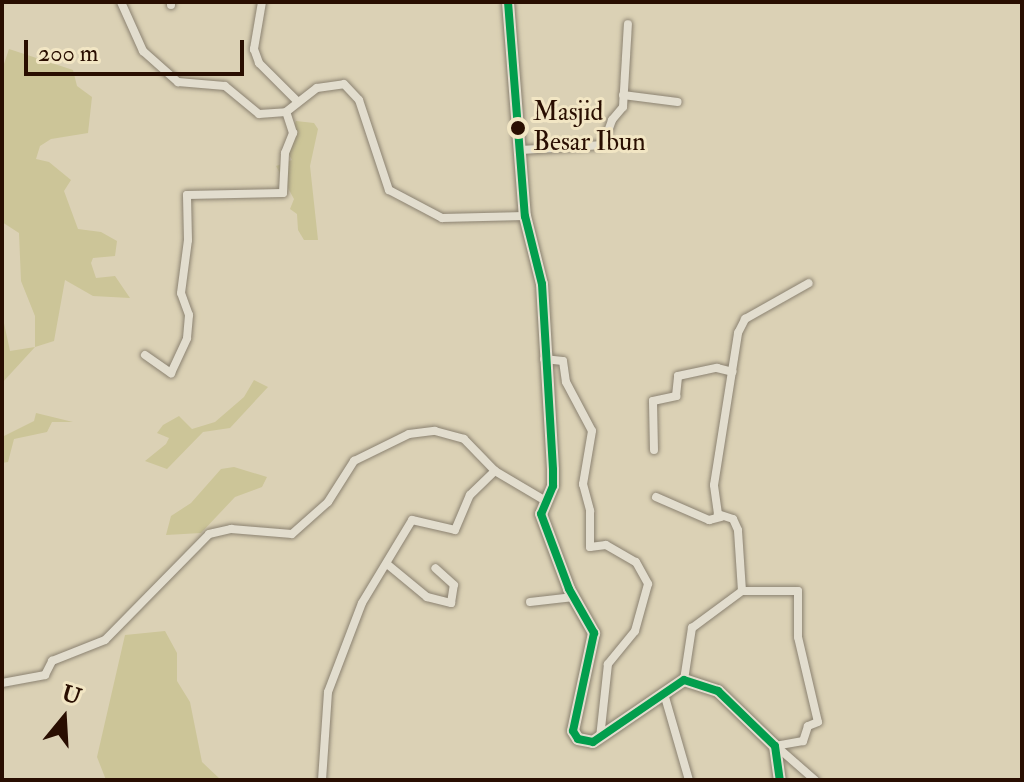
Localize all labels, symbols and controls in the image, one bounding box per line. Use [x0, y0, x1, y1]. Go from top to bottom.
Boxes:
scale bar [28, 24, 248, 74]
text: 200 m [38, 38, 98, 69]
place label: Masjid Besar Ibun [533, 97, 646, 158]
marker: Masjid Besar Ibun [510, 120, 526, 136]
north arrow [24, 678, 104, 758]
text: U [58, 679, 85, 711]

